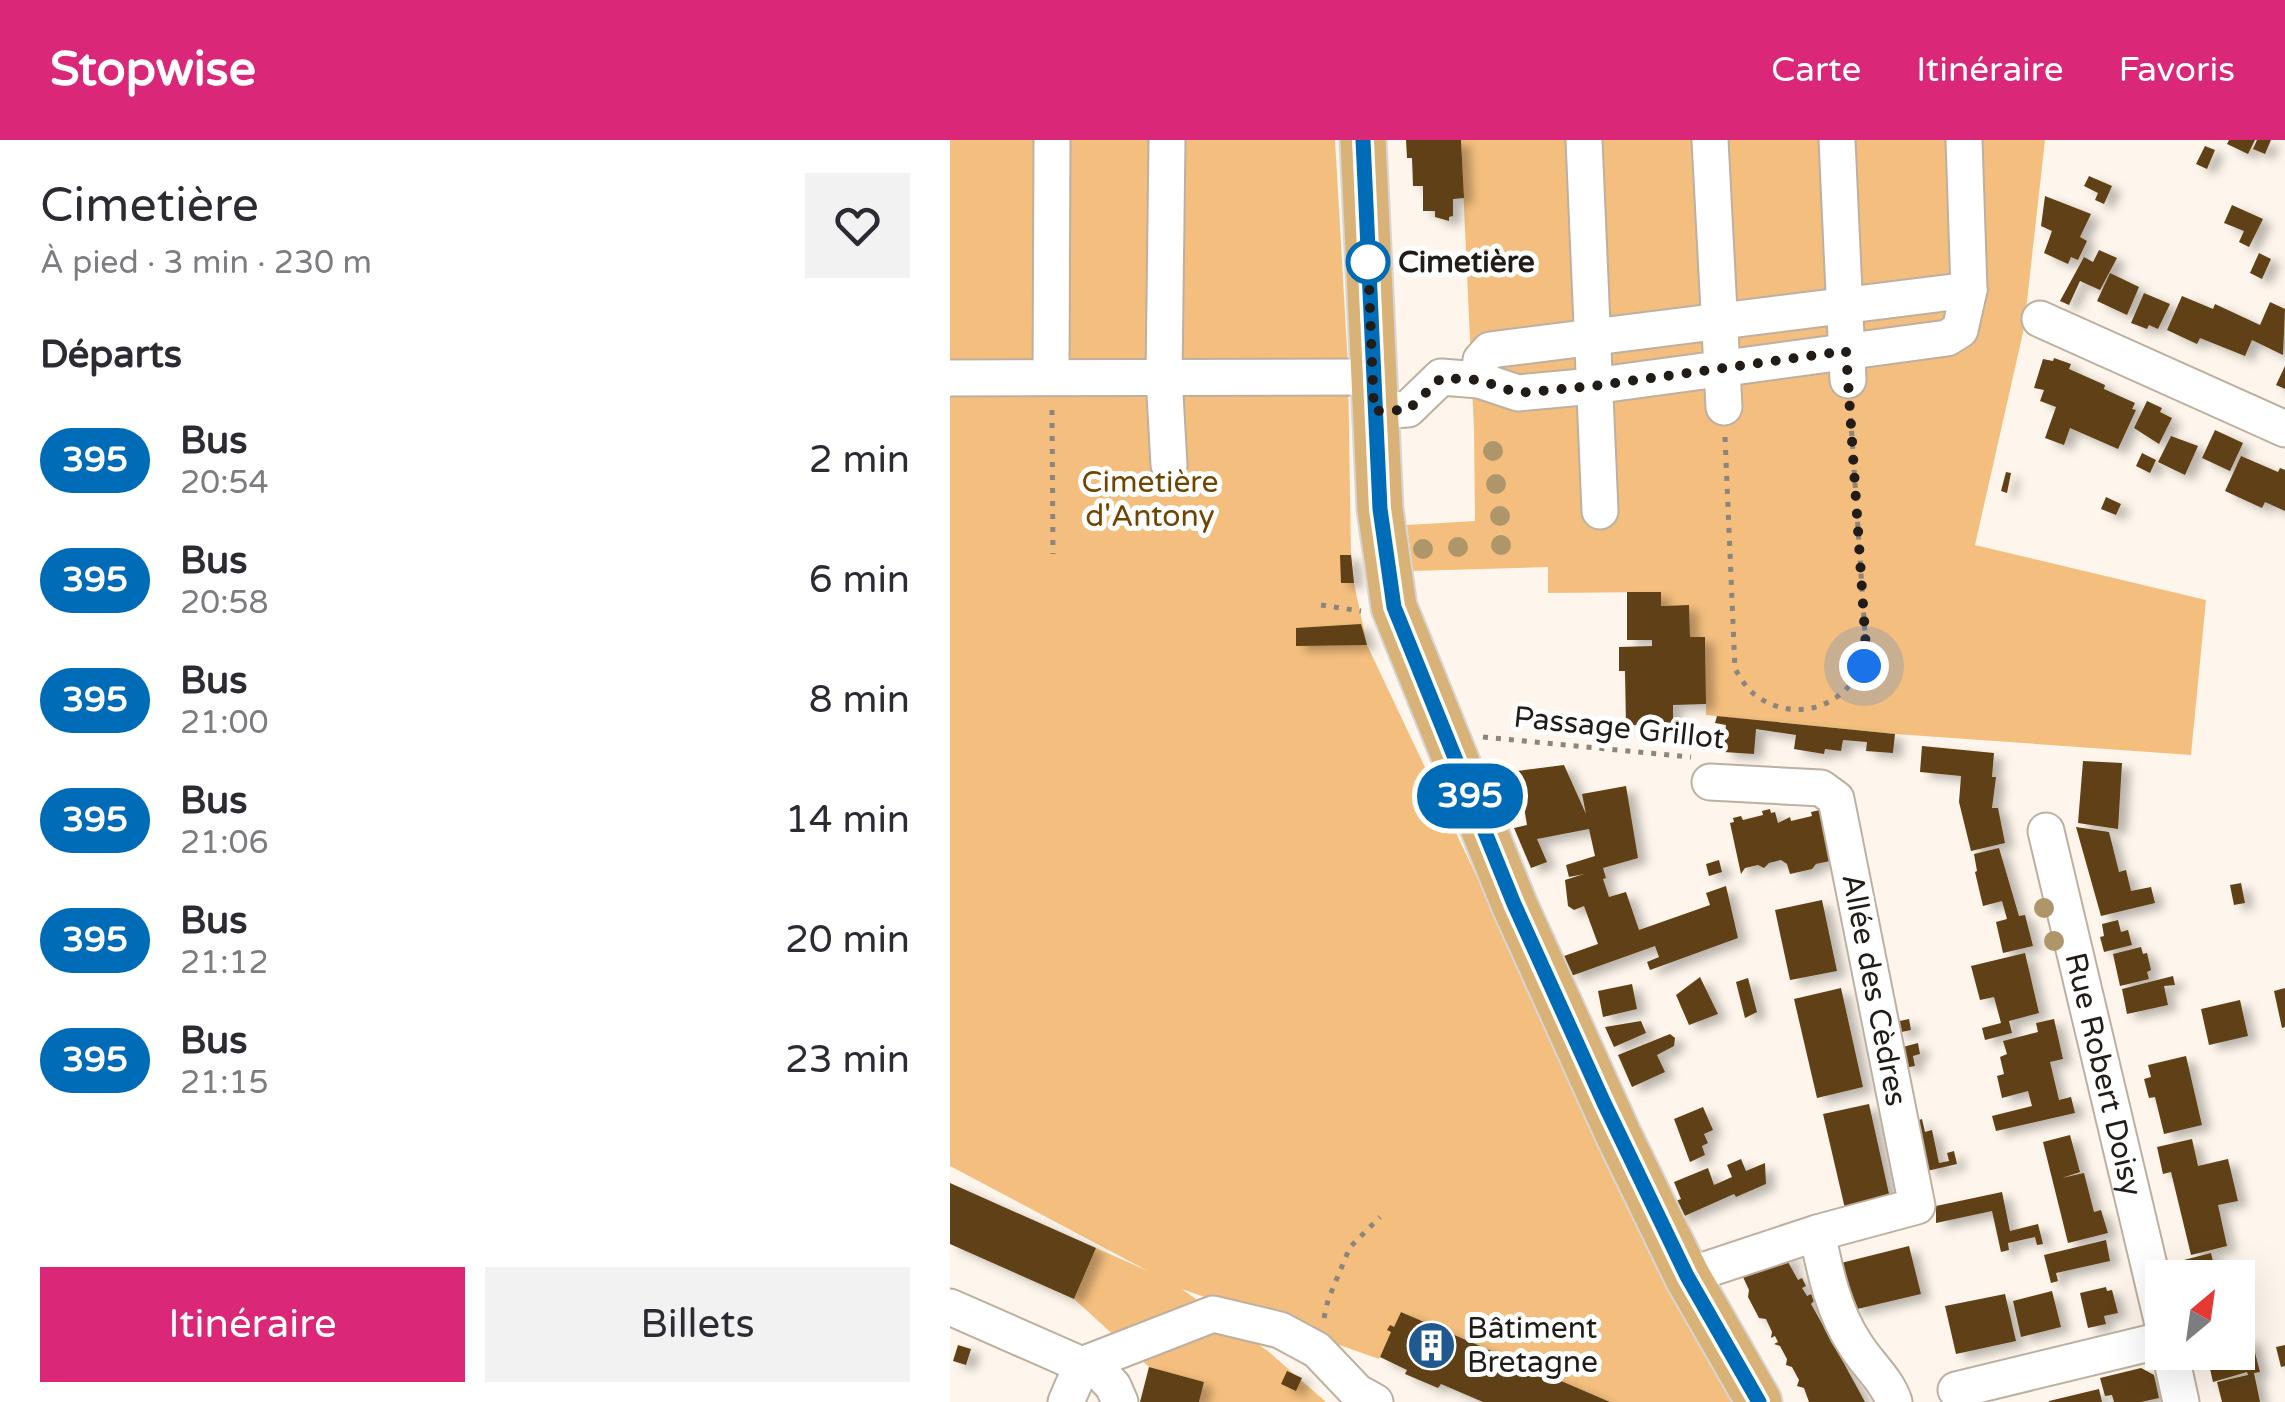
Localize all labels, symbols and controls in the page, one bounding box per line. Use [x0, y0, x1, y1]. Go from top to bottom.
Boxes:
text: Stopwise [50, 41, 256, 99]
text: Carte [1771, 49, 1861, 91]
text: Itinéraire [1916, 49, 2064, 91]
text: Favoris [2119, 49, 2235, 91]
button: heart [805, 173, 910, 278]
text: Cimetière [40, 177, 259, 235]
marker: Cimetière [1347, 241, 1389, 283]
text: À pied · 3 min · 230 m [40, 244, 372, 282]
place label: Cimetière [1398, 244, 1535, 281]
text: Départs [40, 332, 182, 378]
text: Bus [180, 418, 247, 464]
text: 2 min [809, 437, 910, 483]
text: 395 [62, 439, 128, 481]
text: 20:54 [180, 464, 269, 502]
park label: Cimetière d'Antony [1082, 464, 1218, 535]
text: Bus [180, 538, 247, 584]
text: 6 min [809, 557, 910, 603]
text: 395 [62, 559, 128, 601]
text: 20:58 [180, 584, 269, 622]
your location [1839, 641, 1889, 691]
text: Bus [180, 658, 247, 704]
text: 8 min [809, 677, 910, 723]
text: 395 [62, 679, 128, 721]
street label: Passage Grillot [1512, 699, 1726, 757]
text: 21:00 [180, 704, 269, 742]
line badge: 395 [1412, 764, 1528, 828]
text: 395 [1437, 775, 1503, 817]
text: Bus [180, 778, 247, 824]
text: 14 min [785, 797, 910, 843]
text: 395 [62, 799, 128, 841]
text: 21:06 [180, 824, 269, 862]
street label: Allée des Cèdres [1833, 871, 1915, 1109]
text: Bus [180, 898, 247, 944]
text: 20 min [785, 917, 910, 963]
text: 395 [62, 919, 128, 961]
text: 21:12 [180, 944, 269, 982]
street label: Rue Robert Doisy [2057, 949, 2150, 1200]
text: Bus [180, 1018, 247, 1064]
text: 23 min [785, 1037, 910, 1083]
text: 395 [62, 1039, 128, 1081]
text: 21:15 [180, 1064, 269, 1102]
north arrow [2145, 1260, 2255, 1370]
map controls [2145, 1260, 2255, 1370]
button: Itinéraire [40, 1267, 465, 1382]
button: Billets [485, 1267, 910, 1382]
place label: Bâtiment Bretagne [1467, 1310, 1598, 1381]
building icon: Bâtiment Bretagne [1406, 1319, 1458, 1371]

